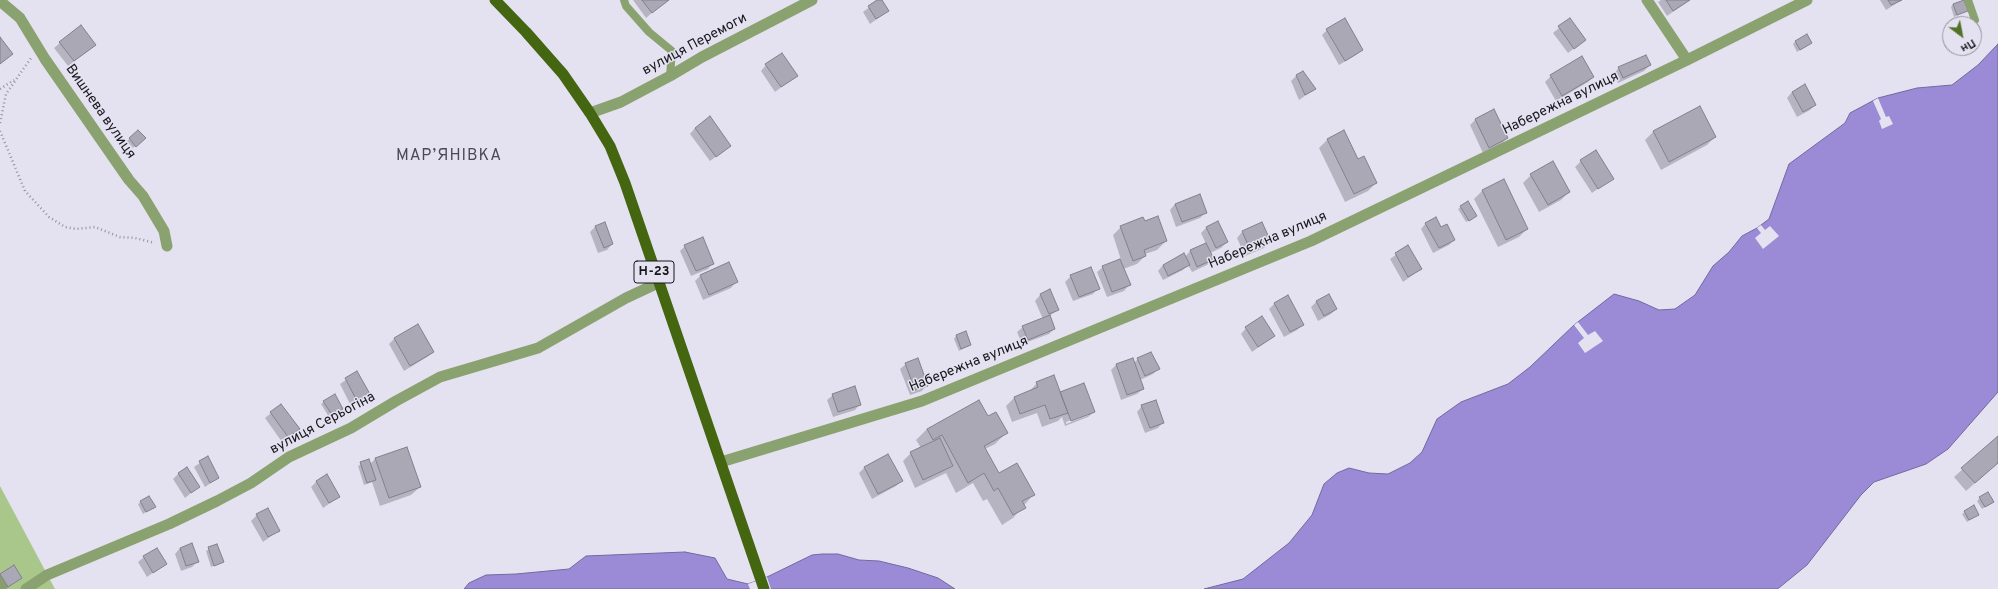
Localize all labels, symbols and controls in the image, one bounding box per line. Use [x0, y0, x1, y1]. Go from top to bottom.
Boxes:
street label: вулиця Перемоги [640, 10, 750, 80]
north arrow [1942, 16, 1982, 56]
text: Пн [1958, 35, 1978, 55]
street label: Вишнева вулиця [61, 61, 139, 163]
street label: Набережна вулиця [1500, 69, 1622, 139]
district label: МАР’ЯНІВКА [396, 147, 502, 167]
street label: Набережна вулиця [1206, 208, 1330, 274]
road number: Н-23 [634, 261, 674, 283]
street label: Набережна вулиця [907, 333, 1031, 397]
street label: вулиця Серьогіна [268, 389, 378, 459]

